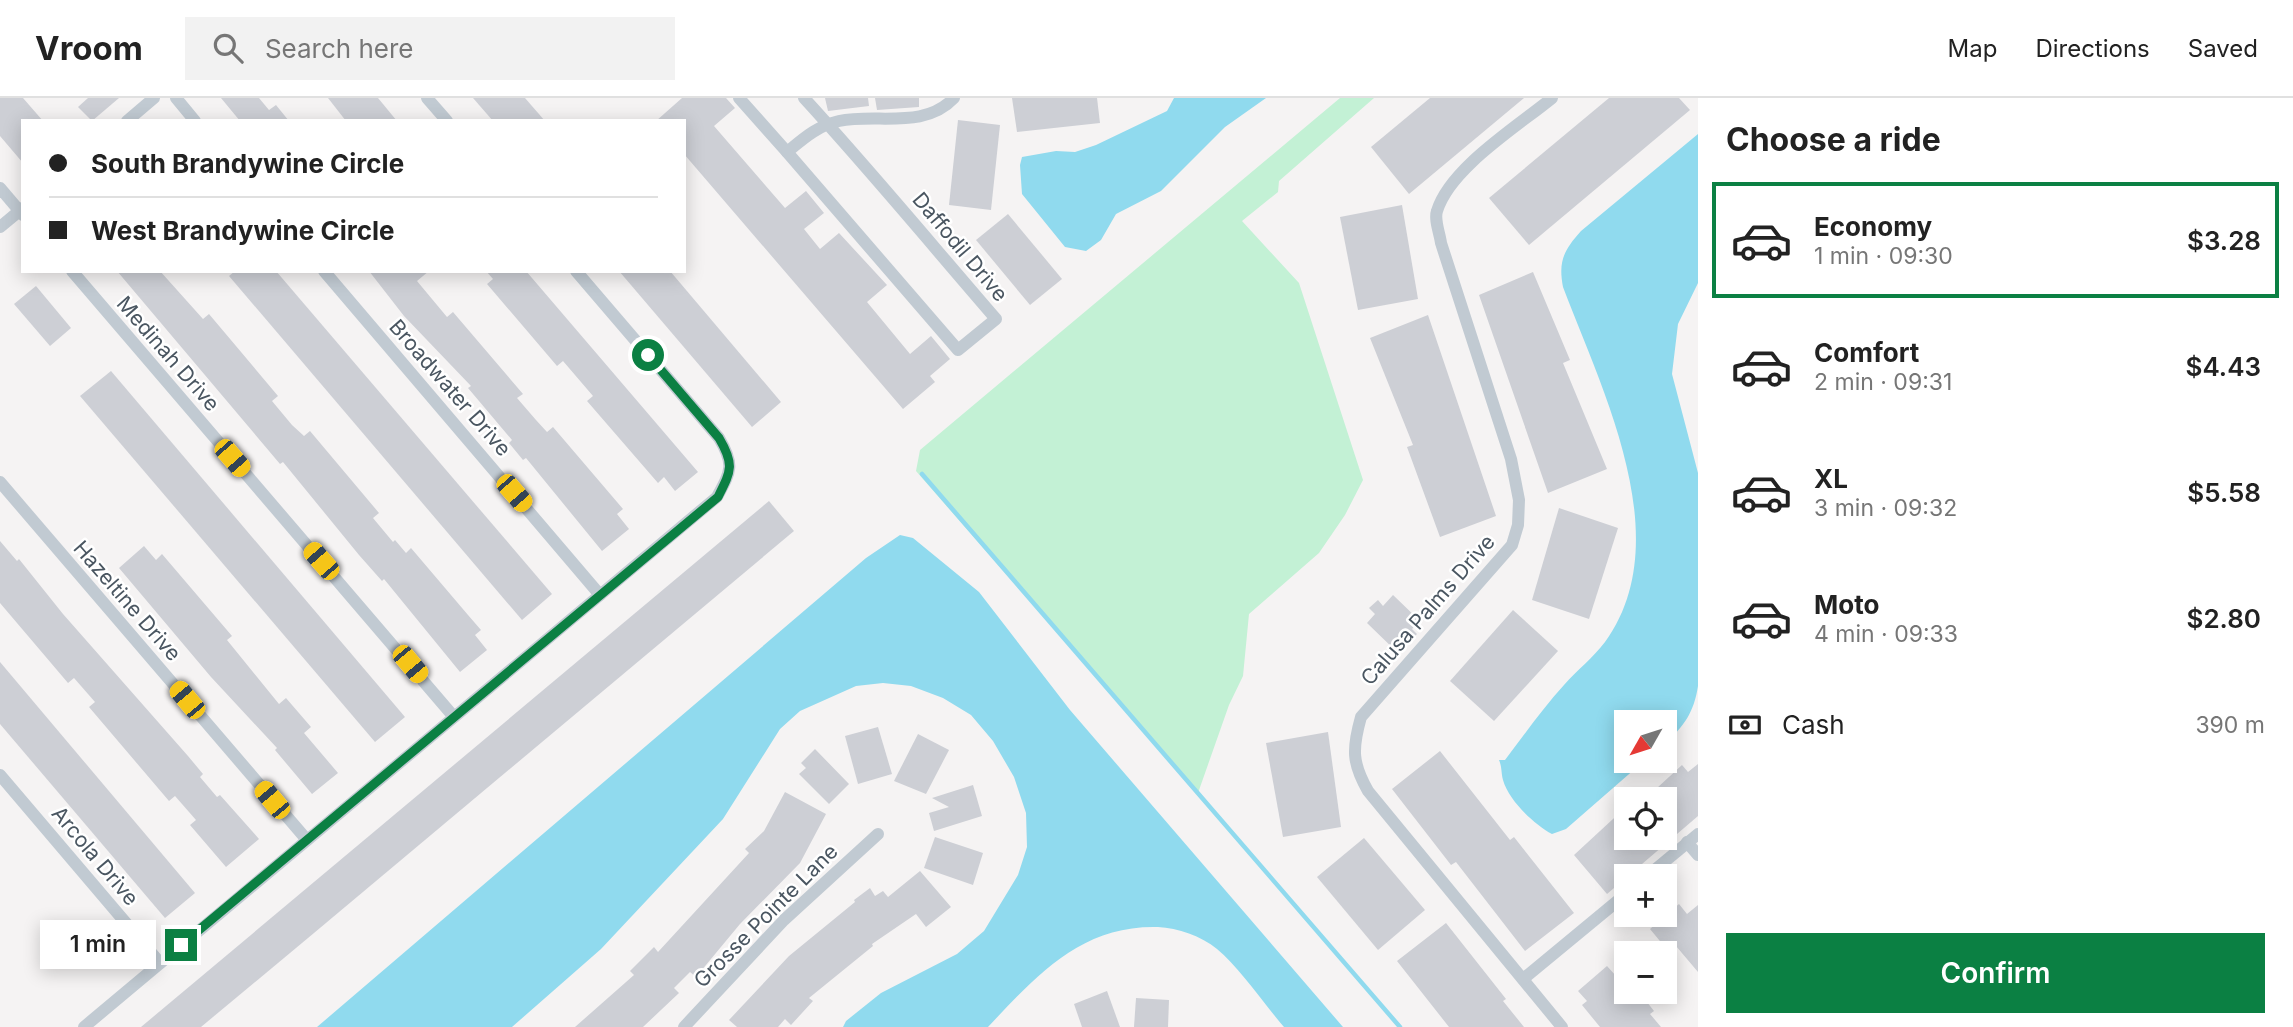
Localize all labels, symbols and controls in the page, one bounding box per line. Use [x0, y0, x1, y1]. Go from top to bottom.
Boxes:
search box [185, 17, 675, 80]
text: Vroom [35, 28, 143, 68]
icon: search [209, 29, 247, 67]
text: Search here [265, 33, 414, 64]
text: Map [1948, 34, 1997, 63]
text: Directions [2035, 34, 2150, 63]
text: Saved [2188, 34, 2258, 63]
text: Choose a ride [1726, 120, 1941, 159]
text: South Brandywine Circle [91, 148, 404, 179]
street label: Daffodil Drive [908, 187, 1013, 306]
icon: car [1730, 209, 1793, 272]
text: Economy [1814, 211, 1932, 242]
text: West Brandywine Circle [91, 215, 394, 246]
text: $3.28 [2187, 225, 2261, 256]
text: 1 min · 09:30 [1814, 242, 1953, 270]
street label: Medinah Drive [112, 291, 225, 416]
street label: Broadwater Drive [384, 314, 516, 461]
icon: car [1730, 335, 1793, 398]
text: Comfort [1814, 337, 1919, 368]
route start [632, 339, 664, 371]
text: $4.43 [2186, 351, 2261, 382]
text: 2 min · 09:31 [1814, 368, 1952, 396]
car [211, 435, 254, 481]
icon: car [1730, 461, 1793, 524]
text: XL [1814, 463, 1848, 494]
car [493, 470, 536, 516]
text: $5.58 [2187, 477, 2261, 508]
text: 3 min · 09:32 [1814, 494, 1957, 522]
street label: Calusa Palms Drive [1355, 529, 1500, 690]
street label: Hazeltine Drive [68, 536, 186, 666]
car [300, 538, 343, 584]
icon: car [1730, 587, 1793, 650]
text: Moto [1814, 589, 1879, 620]
text: $2.80 [2186, 603, 2261, 634]
text: 4 min · 09:33 [1814, 620, 1958, 648]
car [389, 641, 432, 687]
car [166, 677, 209, 723]
icon: cash [1726, 706, 1764, 744]
text: Cash [1782, 709, 1845, 740]
north arrow [1614, 710, 1676, 774]
map controls [1614, 710, 1677, 1004]
text: 390 m [2195, 711, 2265, 739]
car [251, 777, 294, 823]
button: locate [1614, 787, 1677, 850]
street label: Arcola Drive [47, 801, 144, 910]
street label: Grosse Pointe Lane [689, 839, 843, 993]
button: + [1614, 864, 1677, 927]
callout: 1 min [41, 920, 156, 970]
route end [165, 929, 197, 961]
text: 1 min [70, 930, 126, 958]
button: Confirm [1726, 933, 2265, 1013]
button: − [1614, 941, 1677, 1004]

